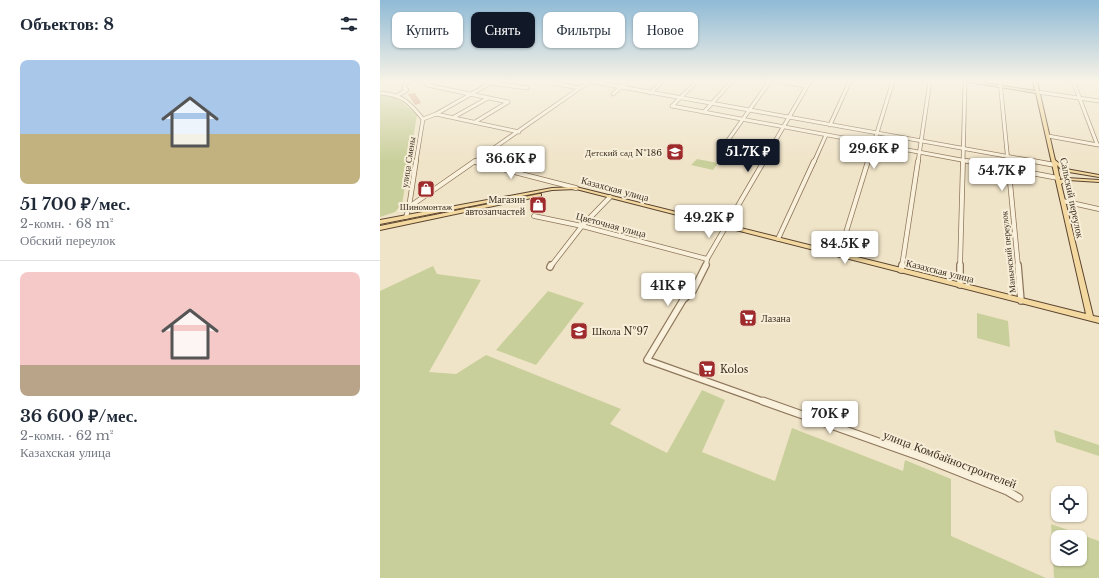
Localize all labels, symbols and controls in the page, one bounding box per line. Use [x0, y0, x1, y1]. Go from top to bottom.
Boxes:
chip: Купить [392, 12, 463, 48]
chip: Снять [471, 12, 535, 48]
chip: Фильтры [543, 12, 625, 48]
chip: Новое [633, 12, 698, 48]
icon: filters [338, 13, 360, 35]
text: Объектов: 8 [20, 14, 114, 35]
icon: home [154, 86, 226, 158]
street label: улица Смены [399, 136, 417, 188]
pin: 29.6K ₽ [837, 136, 911, 170]
pin: 51.7K ₽ [711, 139, 785, 173]
text: 29.6K ₽ [849, 140, 899, 157]
school or university icon: Детский сад №186 [665, 142, 685, 162]
text: 51.7K ₽ [726, 143, 770, 160]
pin: 36.6K ₽ [474, 146, 548, 180]
place label: Детский сад №186 [585, 147, 662, 158]
text: 36.6K ₽ [486, 150, 536, 167]
street label: Сальский переулок [1057, 157, 1087, 240]
pin: 54.7K ₽ [965, 158, 1039, 192]
text: 54.7K ₽ [978, 162, 1026, 179]
street label: Казахская улица [580, 174, 651, 204]
shop icon: Шиномонтаж [416, 179, 436, 199]
place label: Магазин автозапчастей [465, 193, 526, 218]
text: 51 700 ₽/мес. [20, 194, 130, 215]
shop icon: Магазин автозапчастей [528, 195, 548, 215]
place label: Шиномонтаж [400, 201, 453, 212]
pin: 49.2K ₽ [672, 205, 746, 239]
street label: Цветочная улица [574, 209, 648, 241]
text: 49.2K ₽ [684, 209, 734, 226]
street label: Манычский переулок [998, 210, 1018, 294]
text: 2-комн. · 68 m² [20, 215, 113, 232]
pin: 84.5K ₽ [808, 231, 882, 265]
text: Обский переулок [20, 232, 116, 249]
text: 84.5K ₽ [820, 235, 870, 252]
street label: Казахская улица [905, 256, 976, 286]
pin: 41K ₽ [640, 273, 696, 307]
text: 41K ₽ [650, 277, 686, 294]
icon: home [154, 298, 226, 370]
supermarket icon: Лазана [738, 308, 758, 328]
place label: Лазана [761, 312, 791, 325]
school or university icon: Школа №97 [569, 321, 589, 341]
place label: Школа №97 [592, 325, 649, 338]
supermarket icon: Kolos [697, 359, 717, 379]
place label: Kolos [720, 363, 749, 376]
pin: 70K ₽ [802, 401, 858, 435]
text: 70K ₽ [811, 405, 849, 422]
text: 36 600 ₽/мес. [20, 406, 138, 427]
text: 2-комн. · 62 m² [20, 427, 113, 444]
street label: улица Комбайностроителей [881, 427, 1019, 492]
text: Казахская улица [20, 444, 111, 461]
map controls [1051, 486, 1087, 566]
button: locate [1051, 486, 1087, 522]
button: layers [1051, 530, 1087, 566]

